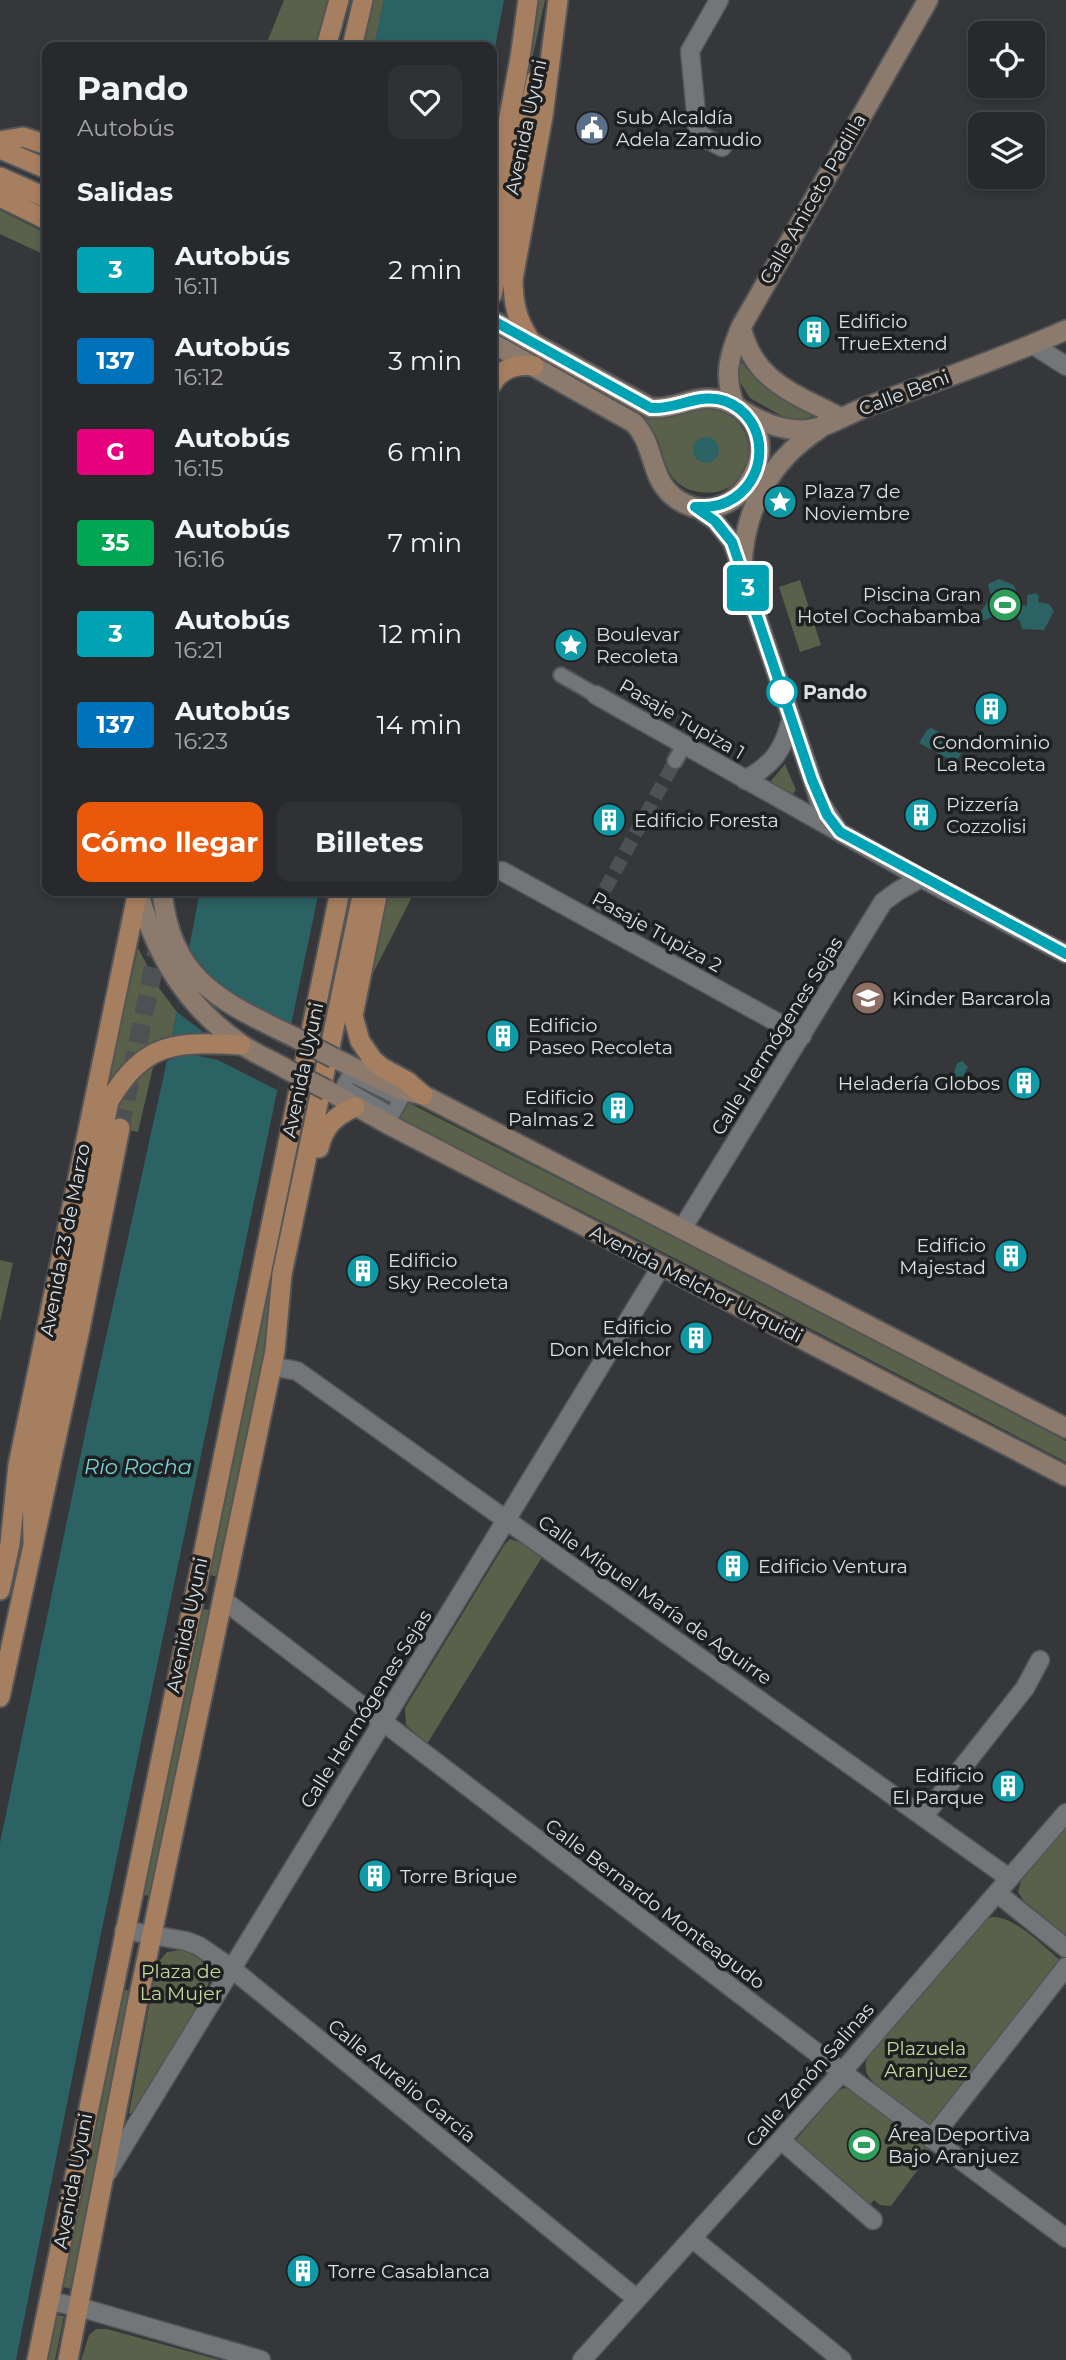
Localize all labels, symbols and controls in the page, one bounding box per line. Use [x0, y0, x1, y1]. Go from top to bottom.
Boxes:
map controls [968, 21, 1045, 189]
button: locate [968, 21, 1045, 98]
street label: Avenida Uyuni [500, 57, 552, 197]
button: heart [388, 65, 462, 139]
text: Pando [77, 68, 188, 108]
place label: Sub Alcaldía Adela Zamudio [616, 106, 762, 151]
public building icon: Sub Alcaldía Adela Zamudio [573, 109, 611, 147]
street label: Calle Aniceto Padilla [755, 110, 871, 288]
button: layers [968, 112, 1045, 189]
text: Autobús [77, 114, 174, 142]
text: Salidas [77, 176, 173, 208]
text: Autobús [175, 240, 290, 272]
text: 2 min [388, 254, 462, 286]
text: 3 [108, 255, 123, 284]
text: 16:11 [175, 272, 219, 300]
place label: Edificio TrueExtend [838, 310, 948, 355]
building icon: Edificio TrueExtend [795, 313, 833, 351]
text: Autobús [175, 331, 290, 363]
text: 3 min [388, 345, 462, 377]
text: 137 [96, 346, 135, 375]
text: 16:12 [175, 363, 224, 391]
street label: Calle Beni [856, 365, 952, 421]
text: Autobús [175, 422, 290, 454]
text: 6 min [387, 436, 462, 468]
text: G [106, 437, 125, 466]
text: 16:15 [175, 454, 224, 482]
place label: Plaza 7 de Noviembre [804, 480, 910, 525]
place icon: Plaza 7 de Noviembre [761, 483, 799, 521]
text: Autobús [175, 513, 290, 545]
text: 7 min [388, 527, 462, 559]
text: 35 [101, 528, 130, 557]
text: 16:16 [175, 545, 225, 573]
line badge: 3 [725, 565, 771, 611]
text: 3 [741, 573, 755, 602]
place label: Piscina Gran Hotel Cochabamba [797, 583, 981, 628]
sports icon: Piscina Gran Hotel Cochabamba [986, 586, 1024, 624]
text: Autobús [175, 604, 290, 636]
text: 12 min [379, 618, 462, 650]
text: 3 [108, 619, 123, 648]
place label: Boulevar Recoleta [596, 623, 680, 668]
place icon: Boulevar Recoleta [552, 626, 590, 664]
text: 16:21 [175, 636, 224, 664]
street label: Pasaje Tupiza 1 [615, 674, 749, 764]
marker: Pando [767, 677, 797, 707]
place label: Pando [803, 681, 867, 704]
building icon: Condominio La Recoleta [972, 690, 1010, 728]
text: Autobús [175, 695, 290, 727]
text: 14 min [376, 709, 462, 741]
text: 137 [96, 710, 135, 739]
text: 16:23 [175, 727, 228, 755]
place label: Condominio La Recoleta [932, 731, 1050, 776]
place label: Pizzería Cozzolisi [946, 793, 1027, 838]
building icon: Pizzería Cozzolisi [902, 796, 940, 834]
building icon: Edificio Foresta [590, 801, 628, 839]
button: Cómo llegar [77, 802, 263, 882]
button: Billetes [277, 802, 462, 882]
place label: Edificio Foresta [634, 809, 779, 832]
street label: Pasaje Tupiza 2 [588, 887, 726, 977]
street label: Calle Hermógenes Sejas [706, 933, 848, 1139]
school or university icon: Kinder Barcarola [849, 979, 887, 1017]
place label: Kinder Barcarola [892, 987, 1051, 1010]
street label: Avenida Uyuni [277, 1000, 329, 1140]
place label: Edificio Paseo Recoleta [528, 1014, 673, 1059]
building icon: Edificio Paseo Recoleta [484, 1017, 522, 1055]
building icon: Heladería Globos [1005, 1064, 1043, 1102]
place label: Heladería Globos [838, 1072, 1000, 1095]
place label: Edificio Palmas 2 [508, 1086, 594, 1131]
building icon: Edificio Palmas 2 [599, 1089, 637, 1127]
street label: Avenida 23 de Marzo [35, 1142, 95, 1338]
street label: Avenida Melchor Urquidi [586, 1220, 806, 1348]
place label: Edificio Majestad [899, 1234, 986, 1279]
building icon: Edificio Majestad [992, 1237, 1030, 1275]
place label: Edificio Sky Recoleta [388, 1249, 509, 1294]
building icon: Edificio Sky Recoleta [344, 1252, 382, 1290]
place label: Edificio Don Melchor [549, 1316, 672, 1361]
building icon: Edificio Don Melchor [677, 1319, 715, 1357]
water label: Río Rocha [84, 1454, 192, 1479]
street label: Calle Miguel María de Aguirre [534, 1510, 776, 1690]
building icon: Edificio Ventura [714, 1547, 752, 1585]
street label: Avenida Uyuni [161, 1555, 213, 1695]
place label: Edificio Ventura [758, 1555, 908, 1578]
street label: Calle Hermógenes Sejas [295, 1606, 437, 1812]
place label: Edificio El Parque [892, 1764, 984, 1809]
building icon: Edificio El Parque [989, 1767, 1027, 1805]
street label: Calle Bernardo Monteagudo [541, 1814, 769, 1994]
building icon: Torre Brique [356, 1857, 394, 1895]
place label: Torre Brique [400, 1865, 517, 1888]
park label: Plaza de La Mujer [140, 1960, 222, 2005]
street label: Calle Zenón Salinas [741, 1998, 879, 2152]
street label: Calle Aurelio García [323, 2014, 481, 2148]
park label: Plazuela Aranjuez [884, 2037, 968, 2082]
street label: Avenida Uyuni [49, 2111, 97, 2251]
place label: Área Deportiva Bajo Aranjuez [888, 2123, 1030, 2168]
sports icon: Área Deportiva Bajo Aranjuez [845, 2126, 883, 2164]
building icon: Torre Casablanca [284, 2252, 322, 2290]
place label: Torre Casablanca [328, 2260, 490, 2283]

